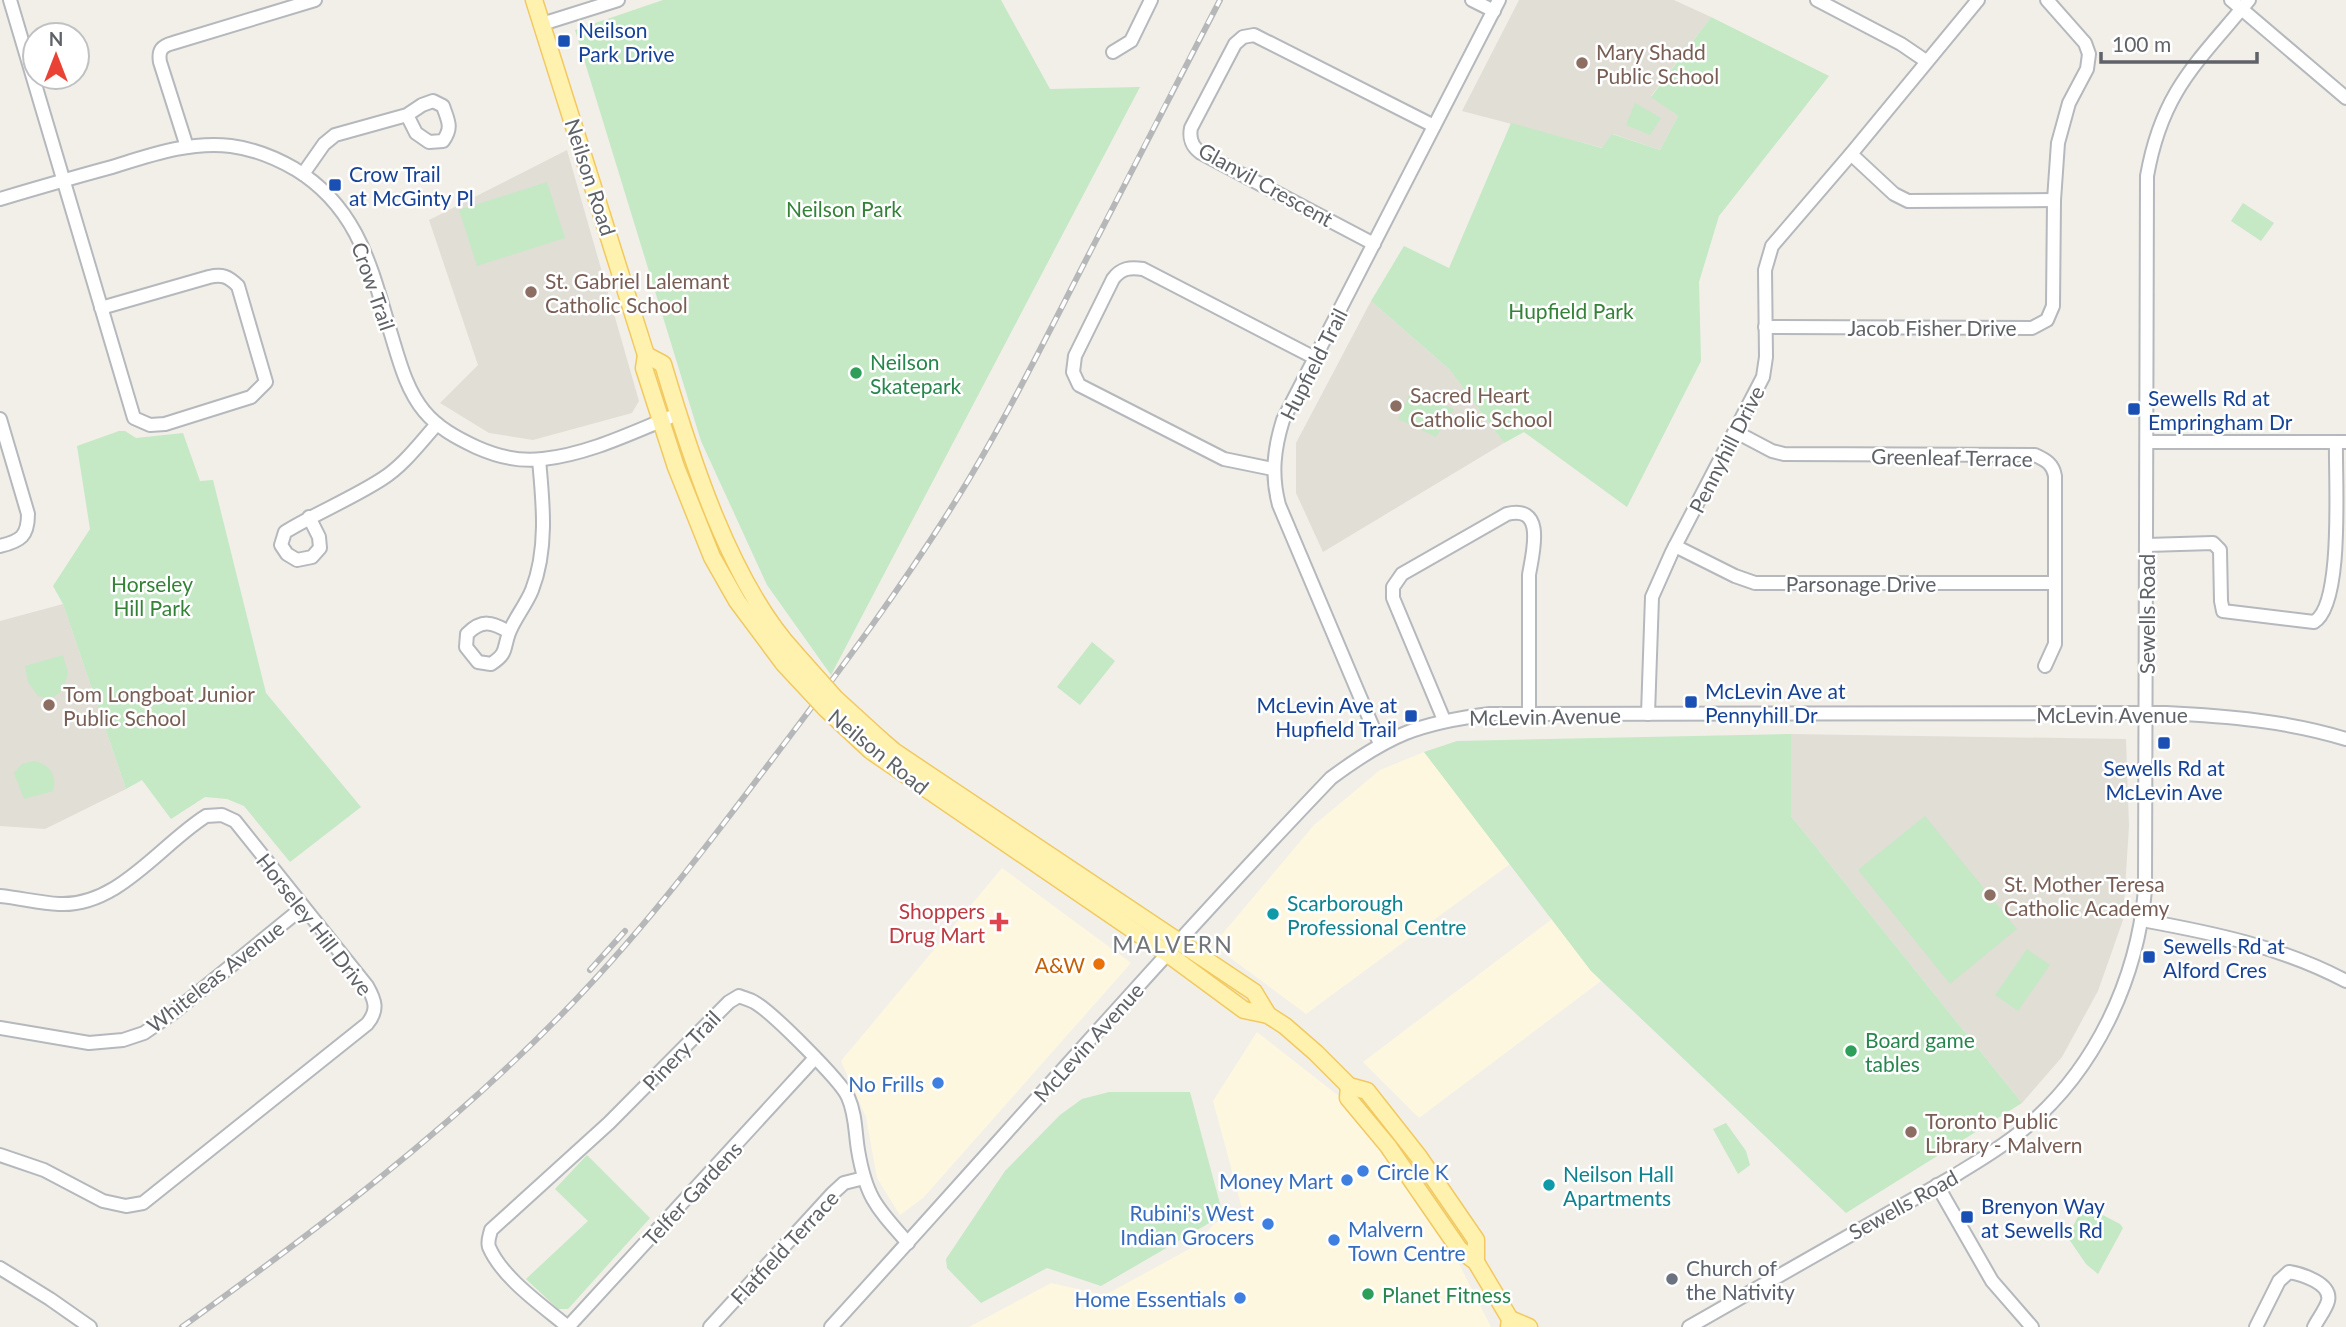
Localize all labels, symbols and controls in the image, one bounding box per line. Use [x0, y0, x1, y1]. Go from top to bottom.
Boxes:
place label: Neilson Park Drive [578, 17, 674, 66]
north arrow [21, 21, 91, 91]
scale bar [2101, 21, 2257, 65]
text: N [49, 27, 63, 50]
text: 100 m [2112, 31, 2171, 56]
marker: Neilson Park Drive [556, 33, 572, 49]
place label: Mary Shadd Public School [1596, 39, 1719, 88]
marker: Mary Shadd Public School [1574, 55, 1590, 71]
street label: Neilson Road [560, 115, 622, 239]
street label: Glanvil Crescent [1194, 137, 1338, 231]
place label: Crow Trail at McGinty Pl [349, 161, 474, 210]
marker: Crow Trail at McGinty Pl [327, 177, 343, 193]
park label: Neilson Park [786, 196, 902, 221]
street label: Crow Trail [347, 239, 401, 333]
place label: St. Gabriel Lalemant Catholic School [545, 268, 730, 317]
marker: St. Gabriel Lalemant Catholic School [523, 284, 539, 300]
park label: Hupfield Park [1508, 298, 1634, 323]
street label: Hupfield Trail [1274, 304, 1352, 424]
street label: Jacob Fisher Drive [1847, 315, 2017, 340]
place label: Neilson Skatepark [870, 349, 962, 398]
marker: Neilson Skatepark [848, 365, 864, 381]
street label: Pennyhill Drive [1683, 381, 1769, 517]
place label: Sacred Heart Catholic School [1410, 382, 1553, 431]
place label: Sewells Rd at Empringham Dr [2148, 385, 2293, 434]
marker: Sacred Heart Catholic School [1388, 398, 1404, 414]
marker: Sewells Rd at Empringham Dr [2126, 401, 2142, 417]
street label: Greenleaf Terrace [1871, 443, 2033, 471]
street label: Sewells Road [2134, 554, 2159, 674]
park label: Horseley Hill Park [111, 571, 193, 620]
street label: Parsonage Drive [1786, 571, 1936, 596]
place label: McLevin Ave at Pennyhill Dr [1705, 678, 1846, 727]
place label: Tom Longboat Junior Public School [63, 681, 255, 730]
place label: McLevin Ave at Hupfield Trail [1257, 692, 1397, 741]
marker: McLevin Ave at Pennyhill Dr [1683, 694, 1699, 710]
marker: Tom Longboat Junior Public School [41, 697, 57, 713]
street label: McLevin Avenue [1469, 702, 1621, 730]
street label: McLevin Avenue [2036, 702, 2188, 727]
street label: Neilson Road [824, 703, 934, 799]
marker: McLevin Ave at Hupfield Trail [1403, 708, 1419, 724]
marker: Sewells Rd at McLevin Ave [2156, 735, 2172, 751]
place label: Sewells Rd at McLevin Ave [2103, 755, 2225, 804]
street label: Horseley Hill Drive [252, 848, 378, 1000]
place label: St. Mother Teresa Catholic Academy [2004, 871, 2169, 920]
marker: St. Mother Teresa Catholic Academy [1982, 887, 1998, 903]
place label: Scarborough Professional Centre [1287, 890, 1466, 939]
place label: Shoppers Drug Mart [889, 898, 985, 947]
marker: Scarborough Professional Centre [1265, 906, 1281, 922]
marker: Shoppers Drug Mart [991, 914, 1007, 930]
street label: Whiteleas Avenue [142, 915, 288, 1037]
district label: MALVERN [1112, 930, 1234, 958]
place label: Sewells Rd at Alford Cres [2163, 933, 2285, 982]
marker: Sewells Rd at Alford Cres [2141, 949, 2157, 965]
place label: A&W [1035, 952, 1085, 977]
marker: A&W [1091, 956, 1107, 972]
street label: McLevin Avenue [1028, 977, 1148, 1107]
street label: Pinery Trail [637, 1005, 725, 1095]
place label: Board game tables [1865, 1027, 1975, 1076]
marker: Board game tables [1843, 1043, 1859, 1059]
place label: No Frills [848, 1071, 924, 1096]
marker: No Frills [930, 1075, 946, 1091]
place label: Toronto Public Library - Malvern [1925, 1108, 2083, 1157]
marker: Toronto Public Library - Malvern [1903, 1124, 1919, 1140]
street label: Telfer Gardens [637, 1136, 747, 1250]
place label: Circle K [1377, 1159, 1449, 1184]
place label: Neilson Hall Apartments [1563, 1161, 1674, 1210]
marker: Circle K [1355, 1163, 1371, 1179]
street label: Sewells Road [1844, 1164, 1962, 1244]
place label: Money Mart [1219, 1168, 1333, 1193]
marker: Money Mart [1339, 1172, 1355, 1188]
marker: Neilson Hall Apartments [1541, 1177, 1557, 1193]
street label: Flatfield Terrace [725, 1185, 843, 1309]
place label: Brenyon Way at Sewells Rd [1981, 1193, 2105, 1242]
place label: Rubini's West Indian Grocers [1120, 1200, 1254, 1249]
marker: Brenyon Way at Sewells Rd [1959, 1209, 1975, 1225]
marker: Rubini's West Indian Grocers [1260, 1216, 1276, 1232]
place label: Malvern Town Centre [1348, 1216, 1465, 1265]
marker: Malvern Town Centre [1326, 1232, 1342, 1248]
place label: Church of the Nativity [1686, 1255, 1795, 1304]
marker: Church of the Nativity [1664, 1271, 1680, 1287]
place label: Planet Fitness [1382, 1282, 1511, 1307]
place label: Home Essentials [1074, 1286, 1226, 1311]
marker: Planet Fitness [1360, 1286, 1376, 1302]
marker: Home Essentials [1232, 1290, 1248, 1306]

